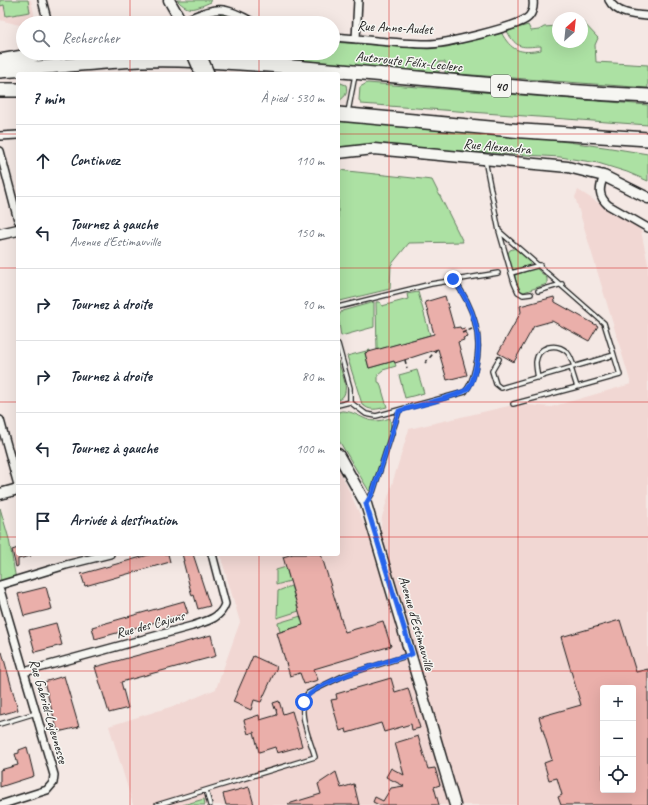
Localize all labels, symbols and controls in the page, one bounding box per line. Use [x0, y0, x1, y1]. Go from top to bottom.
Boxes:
north arrow [552, 12, 588, 48]
search box [16, 16, 340, 60]
street label: Rue Anne-Audet [357, 17, 435, 38]
icon: search [30, 27, 52, 49]
text: Rechercher [62, 29, 120, 48]
street label: Autoroute Félix-Leclerc [355, 47, 464, 76]
road number: 40 [491, 75, 511, 97]
text: 7 min [32, 88, 65, 109]
text: À pied · 530 m [261, 90, 324, 106]
street label: Rue Alexandra [463, 135, 533, 158]
icon: ahead [32, 150, 54, 172]
text: Continuez [70, 151, 120, 170]
text: 110 m [296, 153, 324, 169]
text: Tournez à gauche [70, 215, 157, 234]
icon: left [32, 222, 54, 244]
text: 150 m [296, 225, 324, 241]
text: Avenue d'Estimauville [70, 234, 160, 250]
route end [444, 270, 462, 288]
icon: right [32, 294, 54, 316]
text: Tournez à droite [70, 295, 152, 314]
text: 90 m [302, 297, 324, 313]
icon: right [32, 366, 54, 388]
text: Tournez à droite [70, 367, 152, 386]
text: 80 m [302, 369, 324, 385]
icon: left [32, 438, 54, 460]
text: Tournez à gauche [70, 439, 157, 458]
text: 100 m [296, 441, 324, 457]
icon: arrive [32, 510, 54, 532]
text: Arrivée à destination [70, 511, 178, 530]
street label: Avenue d'Estimauville [395, 574, 439, 674]
street label: Rue des Cajuns [114, 607, 187, 642]
street label: Rue Gabriel-Lajeunesse [25, 657, 72, 767]
map controls [600, 685, 636, 793]
button: + [600, 685, 636, 721]
route start [295, 693, 313, 711]
button: − [600, 721, 636, 757]
button: locate [600, 757, 636, 793]

